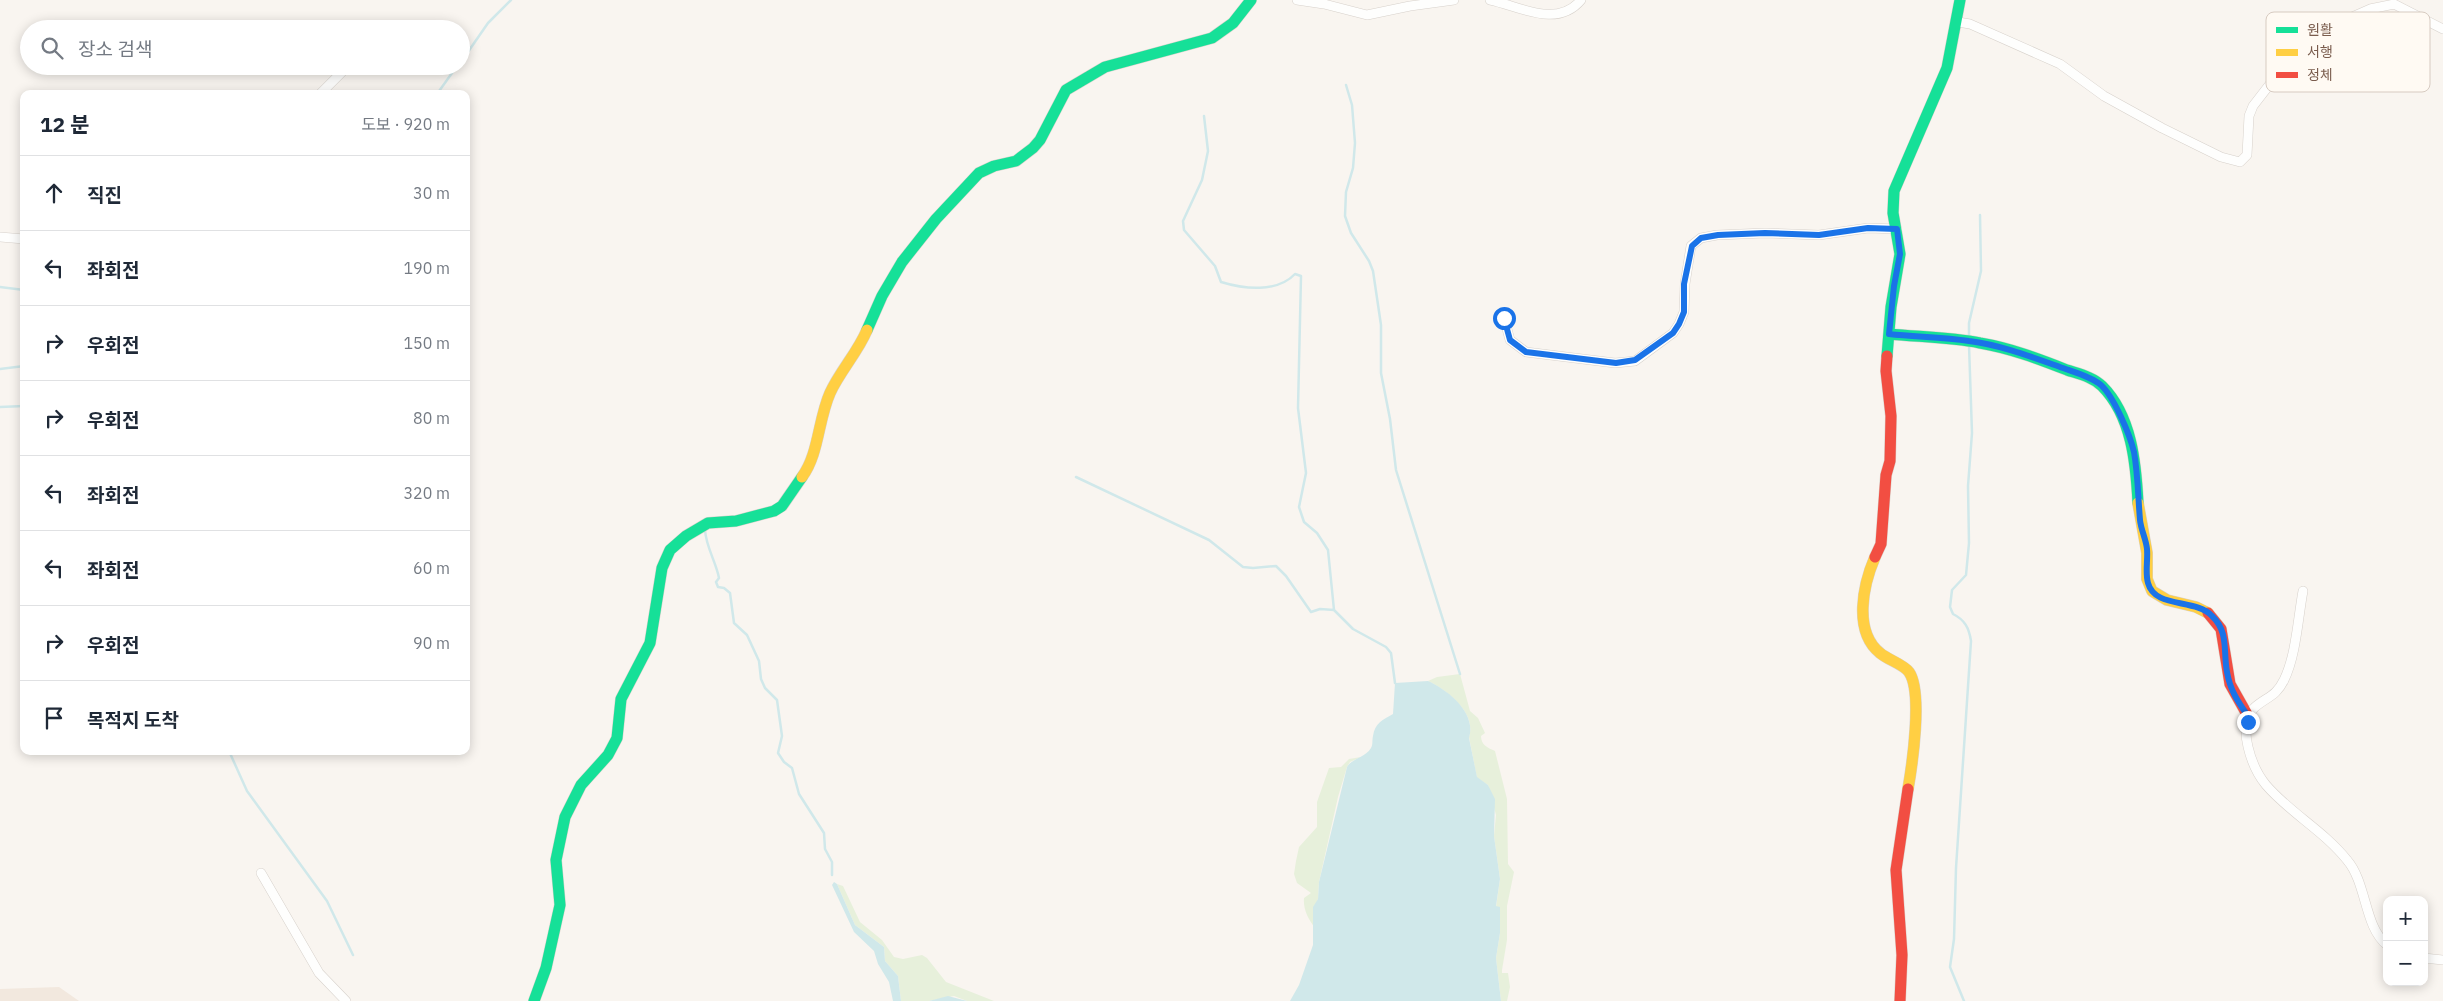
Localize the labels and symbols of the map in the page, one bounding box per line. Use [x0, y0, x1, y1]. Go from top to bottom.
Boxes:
legend [2266, 12, 2430, 92]
text: 원활 [2307, 21, 2333, 39]
text: 서행 [2307, 43, 2333, 61]
text: 정체 [2307, 66, 2333, 84]
route start [1493, 307, 1516, 330]
route end [2237, 711, 2260, 734]

